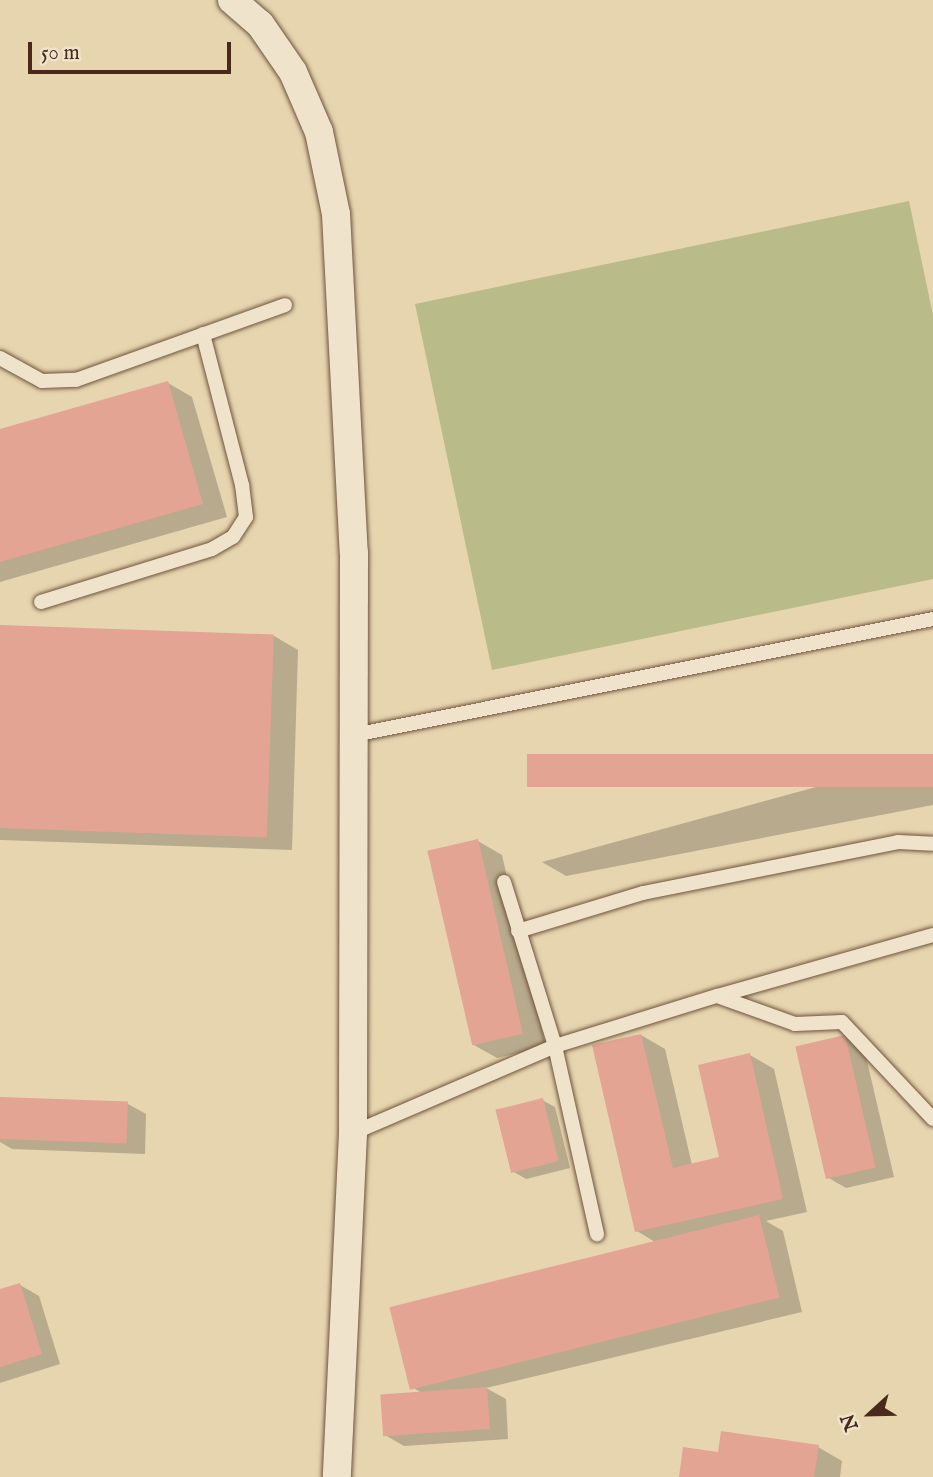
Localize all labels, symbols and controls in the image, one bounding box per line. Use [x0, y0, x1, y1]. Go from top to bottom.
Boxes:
scale bar [32, 28, 234, 72]
text: 50 m [41, 40, 80, 67]
north arrow [835, 1379, 905, 1449]
text: N [836, 1410, 865, 1434]

